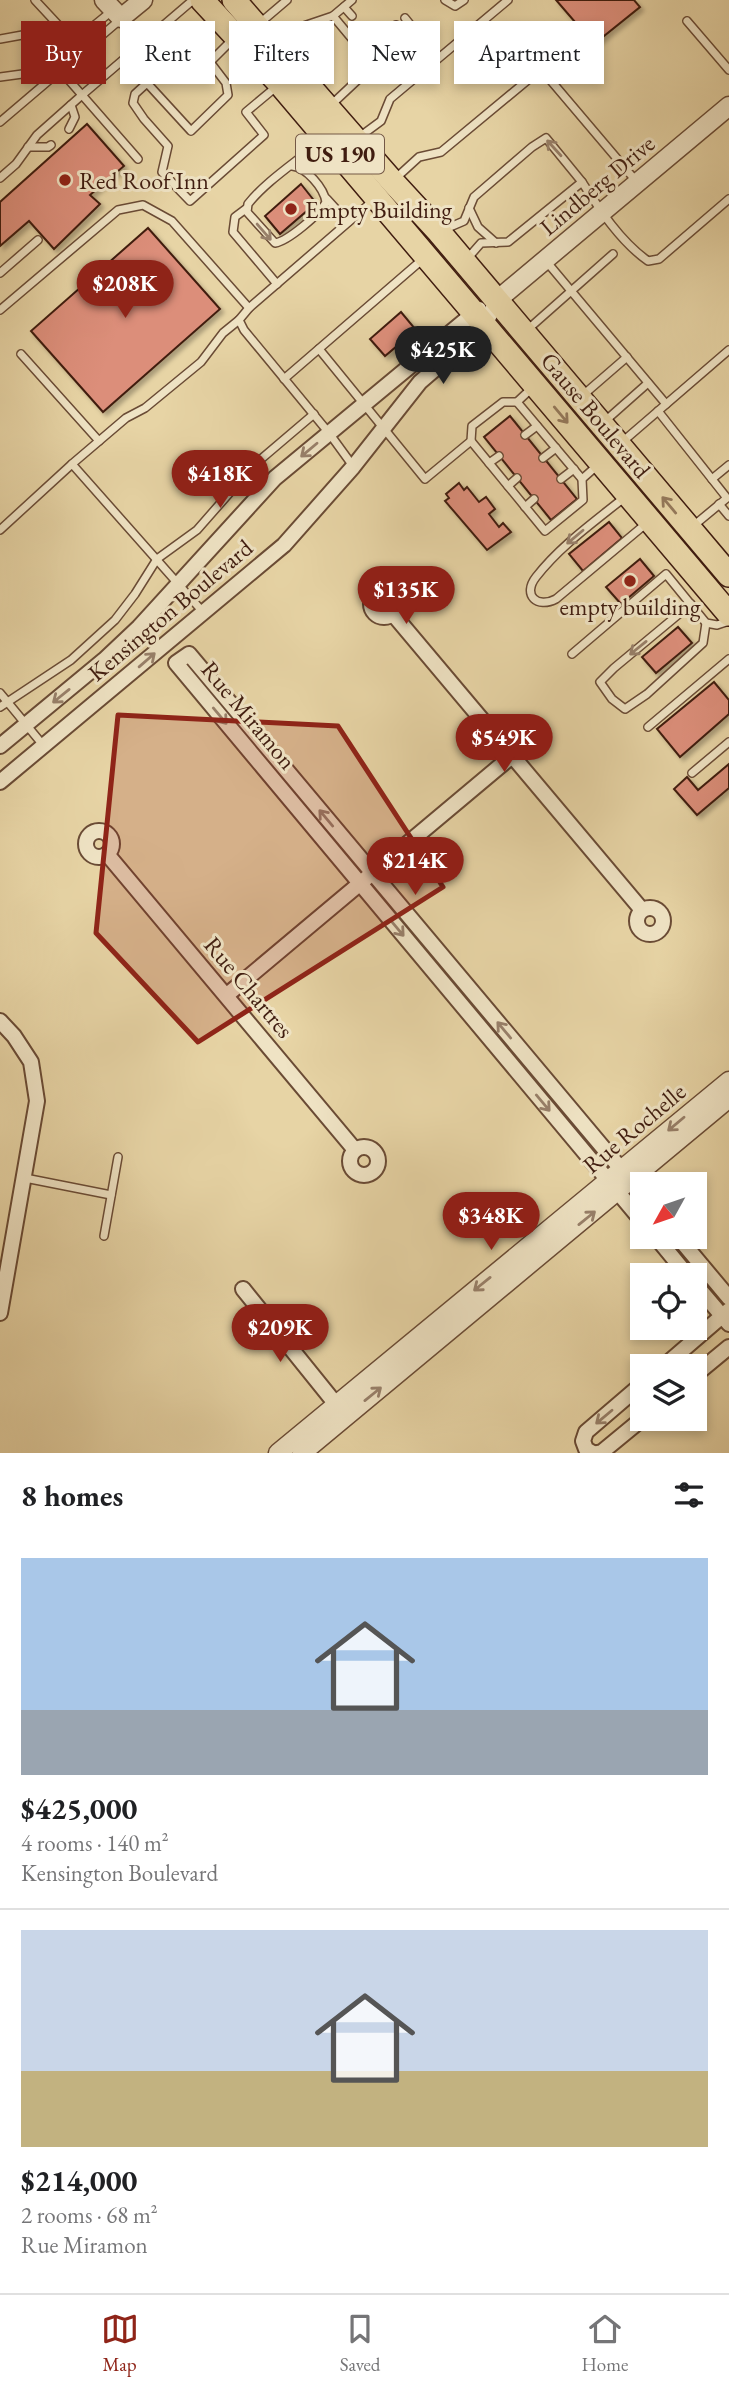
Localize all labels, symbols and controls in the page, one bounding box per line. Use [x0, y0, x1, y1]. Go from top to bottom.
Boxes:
chip: Buy [21, 21, 106, 84]
chip: Rent [120, 21, 215, 84]
chip: Filters [229, 21, 334, 84]
chip: New [348, 21, 440, 84]
chip: Apartment [454, 21, 604, 84]
street label: Lindberg Drive [533, 128, 661, 242]
road number: US 190 [296, 134, 384, 174]
one-way arrow [546, 140, 563, 157]
place label: Red Roof Inn [79, 165, 209, 196]
marker: Red Roof Inn [57, 172, 73, 188]
place label: Empty Building [305, 194, 453, 225]
marker: Empty Building [283, 201, 299, 217]
one-way arrow [256, 223, 272, 241]
pin: $208K [76, 260, 174, 320]
text: $208K [93, 268, 157, 298]
pin: $425K [394, 326, 492, 386]
text: $425K [411, 334, 475, 364]
street label: Gause Boulevard [534, 346, 658, 485]
one-way arrow [553, 405, 569, 423]
one-way arrow [300, 442, 318, 458]
pin: $418K [171, 450, 269, 510]
text: $418K [188, 458, 252, 488]
one-way arrow [661, 496, 677, 514]
one-way arrow [567, 530, 585, 545]
street label: Kensington Boulevard [81, 531, 259, 688]
pin: $135K [357, 566, 455, 626]
marker: empty building [622, 573, 638, 589]
text: $135K [374, 574, 438, 604]
place label: empty building [559, 591, 701, 622]
one-way arrow [630, 640, 648, 655]
one-way arrow [138, 652, 156, 668]
street label: Rue Miramon [195, 654, 304, 776]
one-way arrow [52, 688, 70, 704]
one-way arrow [212, 706, 228, 724]
pin: $549K [455, 714, 553, 774]
text: $549K [472, 722, 536, 752]
one-way arrow [318, 809, 334, 827]
pin: $214K [366, 838, 464, 897]
text: $214K [383, 845, 447, 875]
one-way arrow [389, 919, 405, 937]
street label: Rue Chartres [197, 930, 301, 1044]
one-way arrow [496, 1021, 512, 1039]
street label: Rue Rochelle [576, 1076, 692, 1180]
one-way arrow [535, 1093, 551, 1111]
one-way arrow [668, 1116, 686, 1132]
north arrow [630, 1172, 707, 1250]
map controls [630, 1172, 707, 1431]
pin: $348K [442, 1192, 540, 1252]
text: $348K [459, 1200, 523, 1230]
one-way arrow [577, 1210, 595, 1226]
button: locate [630, 1263, 707, 1340]
one-way arrow [473, 1276, 491, 1292]
pin: $209K [231, 1304, 329, 1364]
text: $209K [248, 1312, 312, 1342]
button: layers [630, 1354, 707, 1431]
one-way arrow [364, 1386, 382, 1401]
one-way arrow [595, 1409, 613, 1425]
text: 8 homes [21, 1476, 123, 1515]
icon: filters [670, 1476, 708, 1514]
icon: home [302, 1603, 428, 1729]
text: $425,000 [21, 1789, 137, 1828]
text: 4 rooms · 140 m² [21, 1828, 169, 1858]
text: Kensington Boulevard [21, 1858, 218, 1888]
icon: home [302, 1975, 428, 2101]
text: $214,000 [21, 2161, 137, 2200]
text: 2 rooms · 68 m² [21, 2200, 158, 2230]
text: Rue Miramon [21, 2230, 148, 2260]
tab: Map [101, 2310, 139, 2377]
tab: Saved [340, 2310, 380, 2377]
tab: Home [581, 2310, 628, 2377]

